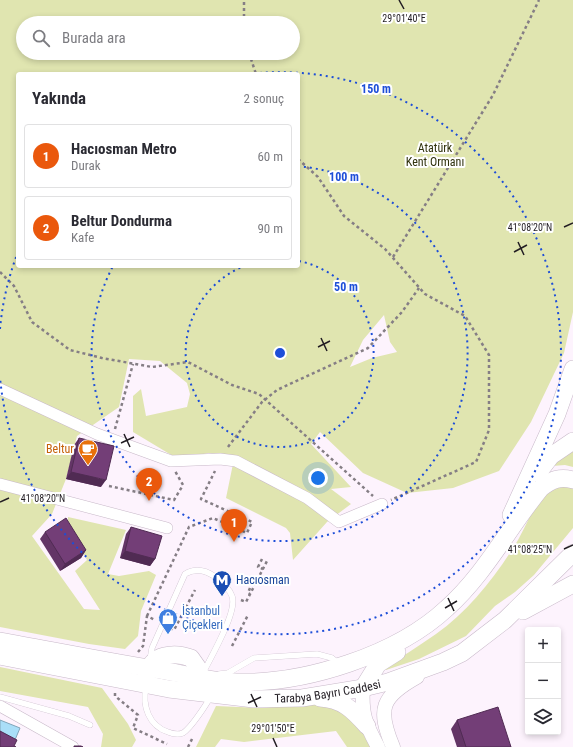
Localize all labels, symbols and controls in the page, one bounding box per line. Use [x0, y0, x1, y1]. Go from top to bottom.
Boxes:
text: 29°01'40"E [382, 13, 426, 24]
search box [16, 16, 300, 60]
icon: search [30, 27, 52, 49]
text: Burada ara [62, 29, 126, 47]
text: 150 m [361, 82, 391, 96]
text: Yakında [32, 88, 86, 108]
text: 2 sonuç [244, 91, 284, 106]
text: Hacıosman Metro [71, 140, 177, 158]
park label: Atatürk Kent Ormanı [406, 141, 464, 169]
text: 1 [43, 149, 49, 164]
text: 60 m [257, 149, 283, 164]
text: Durak [71, 158, 101, 173]
text: 100 m [329, 170, 359, 184]
text: Beltur Dondurma [71, 212, 172, 230]
text: 2 [43, 221, 49, 236]
text: 90 m [257, 221, 283, 236]
text: 41°08'20"N [508, 222, 552, 233]
text: Kafe [71, 230, 94, 245]
text: 50 m [334, 280, 358, 294]
centre of rings [273, 346, 287, 360]
cafe icon: Beltur [77, 438, 99, 466]
place label: Beltur [46, 442, 74, 456]
pin: 2 [136, 468, 162, 501]
your location [308, 468, 328, 488]
text: 41°08'20"N [21, 493, 65, 504]
pin: 1 [221, 509, 247, 542]
text: 41°08'25"N [508, 544, 552, 555]
metro station icon: Hacıosman [211, 569, 233, 597]
place label: Hacıosman [236, 573, 290, 587]
place label: İstanbul Çiçekleri [182, 603, 223, 632]
shop icon: İstanbul Çiçekleri [157, 607, 179, 635]
map controls [525, 627, 561, 735]
button: + [525, 627, 561, 663]
button: − [525, 663, 561, 699]
street label: Tarabya Bayırı Caddesi [274, 677, 382, 706]
button: layers [525, 699, 561, 735]
text: 29°01'50"E [251, 723, 295, 734]

